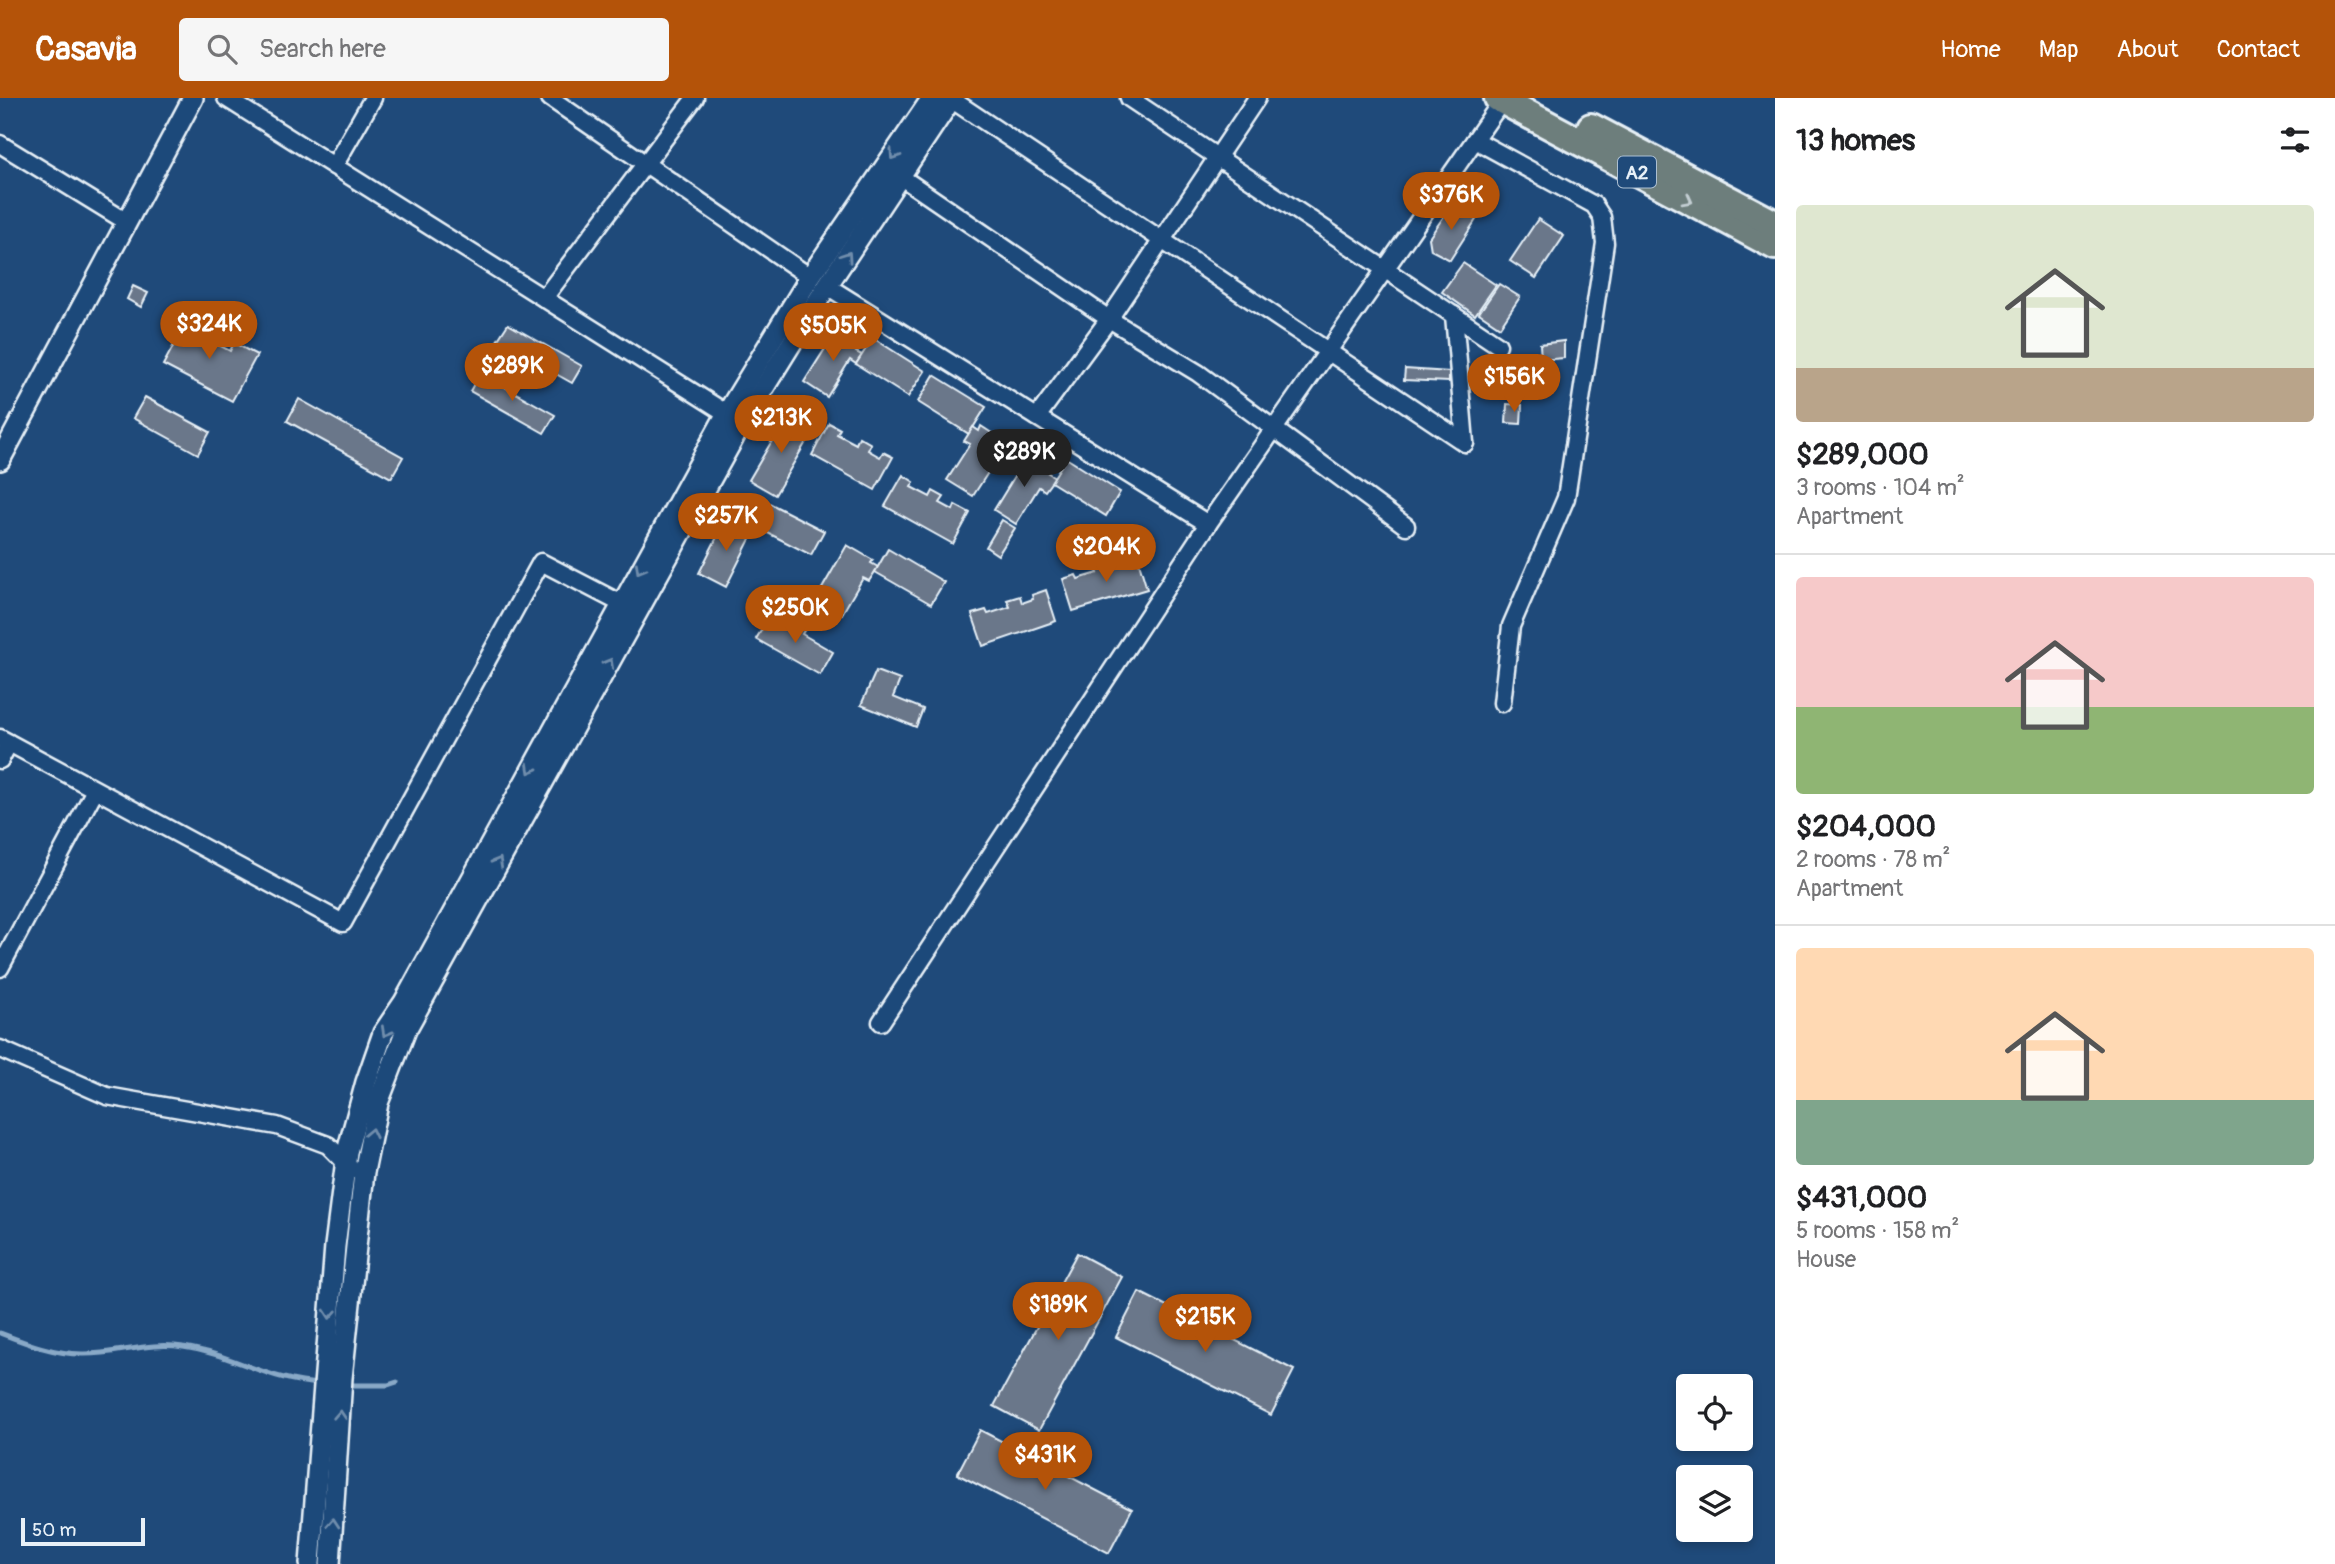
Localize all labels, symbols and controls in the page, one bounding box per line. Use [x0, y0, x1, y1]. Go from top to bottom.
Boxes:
search box [179, 18, 669, 81]
text: Casavia [35, 29, 137, 70]
icon: search [203, 30, 241, 68]
text: Search here [259, 33, 386, 65]
text: Home [1940, 35, 2001, 64]
text: Map [2039, 35, 2079, 64]
text: About [2117, 35, 2179, 64]
text: Contact [2217, 35, 2300, 64]
icon: filters [2276, 121, 2314, 159]
text: 13 homes [1796, 122, 1915, 159]
one-way arrow [889, 147, 902, 160]
road number: A2 [1618, 156, 1656, 188]
pin: $376K [1402, 172, 1500, 232]
text: $376K [1419, 180, 1483, 209]
one-way arrow [1681, 191, 1693, 205]
one-way arrow [839, 250, 852, 263]
icon: home [1992, 250, 2118, 376]
pin: $324K [160, 302, 258, 361]
pin: $505K [784, 303, 882, 363]
text: $324K [176, 309, 242, 338]
text: $505K [800, 311, 866, 340]
pin: $289K [463, 344, 561, 403]
text: $289K [481, 351, 543, 380]
pin: $156K [1465, 354, 1563, 414]
text: $156K [1483, 362, 1545, 391]
pin: $213K [732, 396, 830, 455]
text: $213K [750, 403, 812, 432]
pin: $289K [975, 430, 1073, 489]
text: $289,000 [1796, 436, 1929, 473]
text: $289K [993, 437, 1055, 466]
text: 3 rooms · 104 m² [1796, 473, 1965, 502]
pin: $257K [677, 494, 775, 553]
text: $257K [694, 501, 758, 530]
text: Apartment [1796, 502, 1903, 531]
pin: $204K [1057, 524, 1155, 584]
text: $204K [1072, 532, 1140, 561]
one-way arrow [635, 562, 649, 575]
pin: $250K [746, 586, 844, 645]
text: $250K [761, 593, 829, 622]
icon: home [1992, 622, 2118, 748]
one-way arrow [601, 658, 614, 671]
one-way arrow [526, 762, 539, 774]
text: $204,000 [1796, 808, 1936, 845]
text: 2 rooms · 78 m² [1796, 845, 1950, 874]
one-way arrow [490, 857, 503, 869]
text: Apartment [1796, 874, 1903, 903]
icon: home [1992, 993, 2118, 1119]
one-way arrow [380, 1025, 394, 1037]
one-way arrow [362, 1127, 377, 1139]
text: $431,000 [1796, 1179, 1927, 1216]
text: 5 rooms · 158 m² [1796, 1216, 1959, 1245]
text: House [1796, 1245, 1856, 1274]
pin: $189K [1009, 1282, 1107, 1342]
text: $189K [1029, 1290, 1087, 1319]
pin: $215K [1156, 1294, 1254, 1354]
text: $215K [1175, 1302, 1235, 1331]
one-way arrow [323, 1308, 338, 1319]
map controls [1676, 1374, 1753, 1542]
button: locate [1676, 1374, 1753, 1451]
one-way arrow [332, 1409, 347, 1420]
pin: $431K [996, 1432, 1094, 1492]
text: $431K [1014, 1440, 1076, 1469]
button: layers [1676, 1465, 1753, 1542]
scale bar [21, 1515, 145, 1547]
text: 50 m [32, 1518, 76, 1542]
one-way arrow [325, 1518, 340, 1529]

